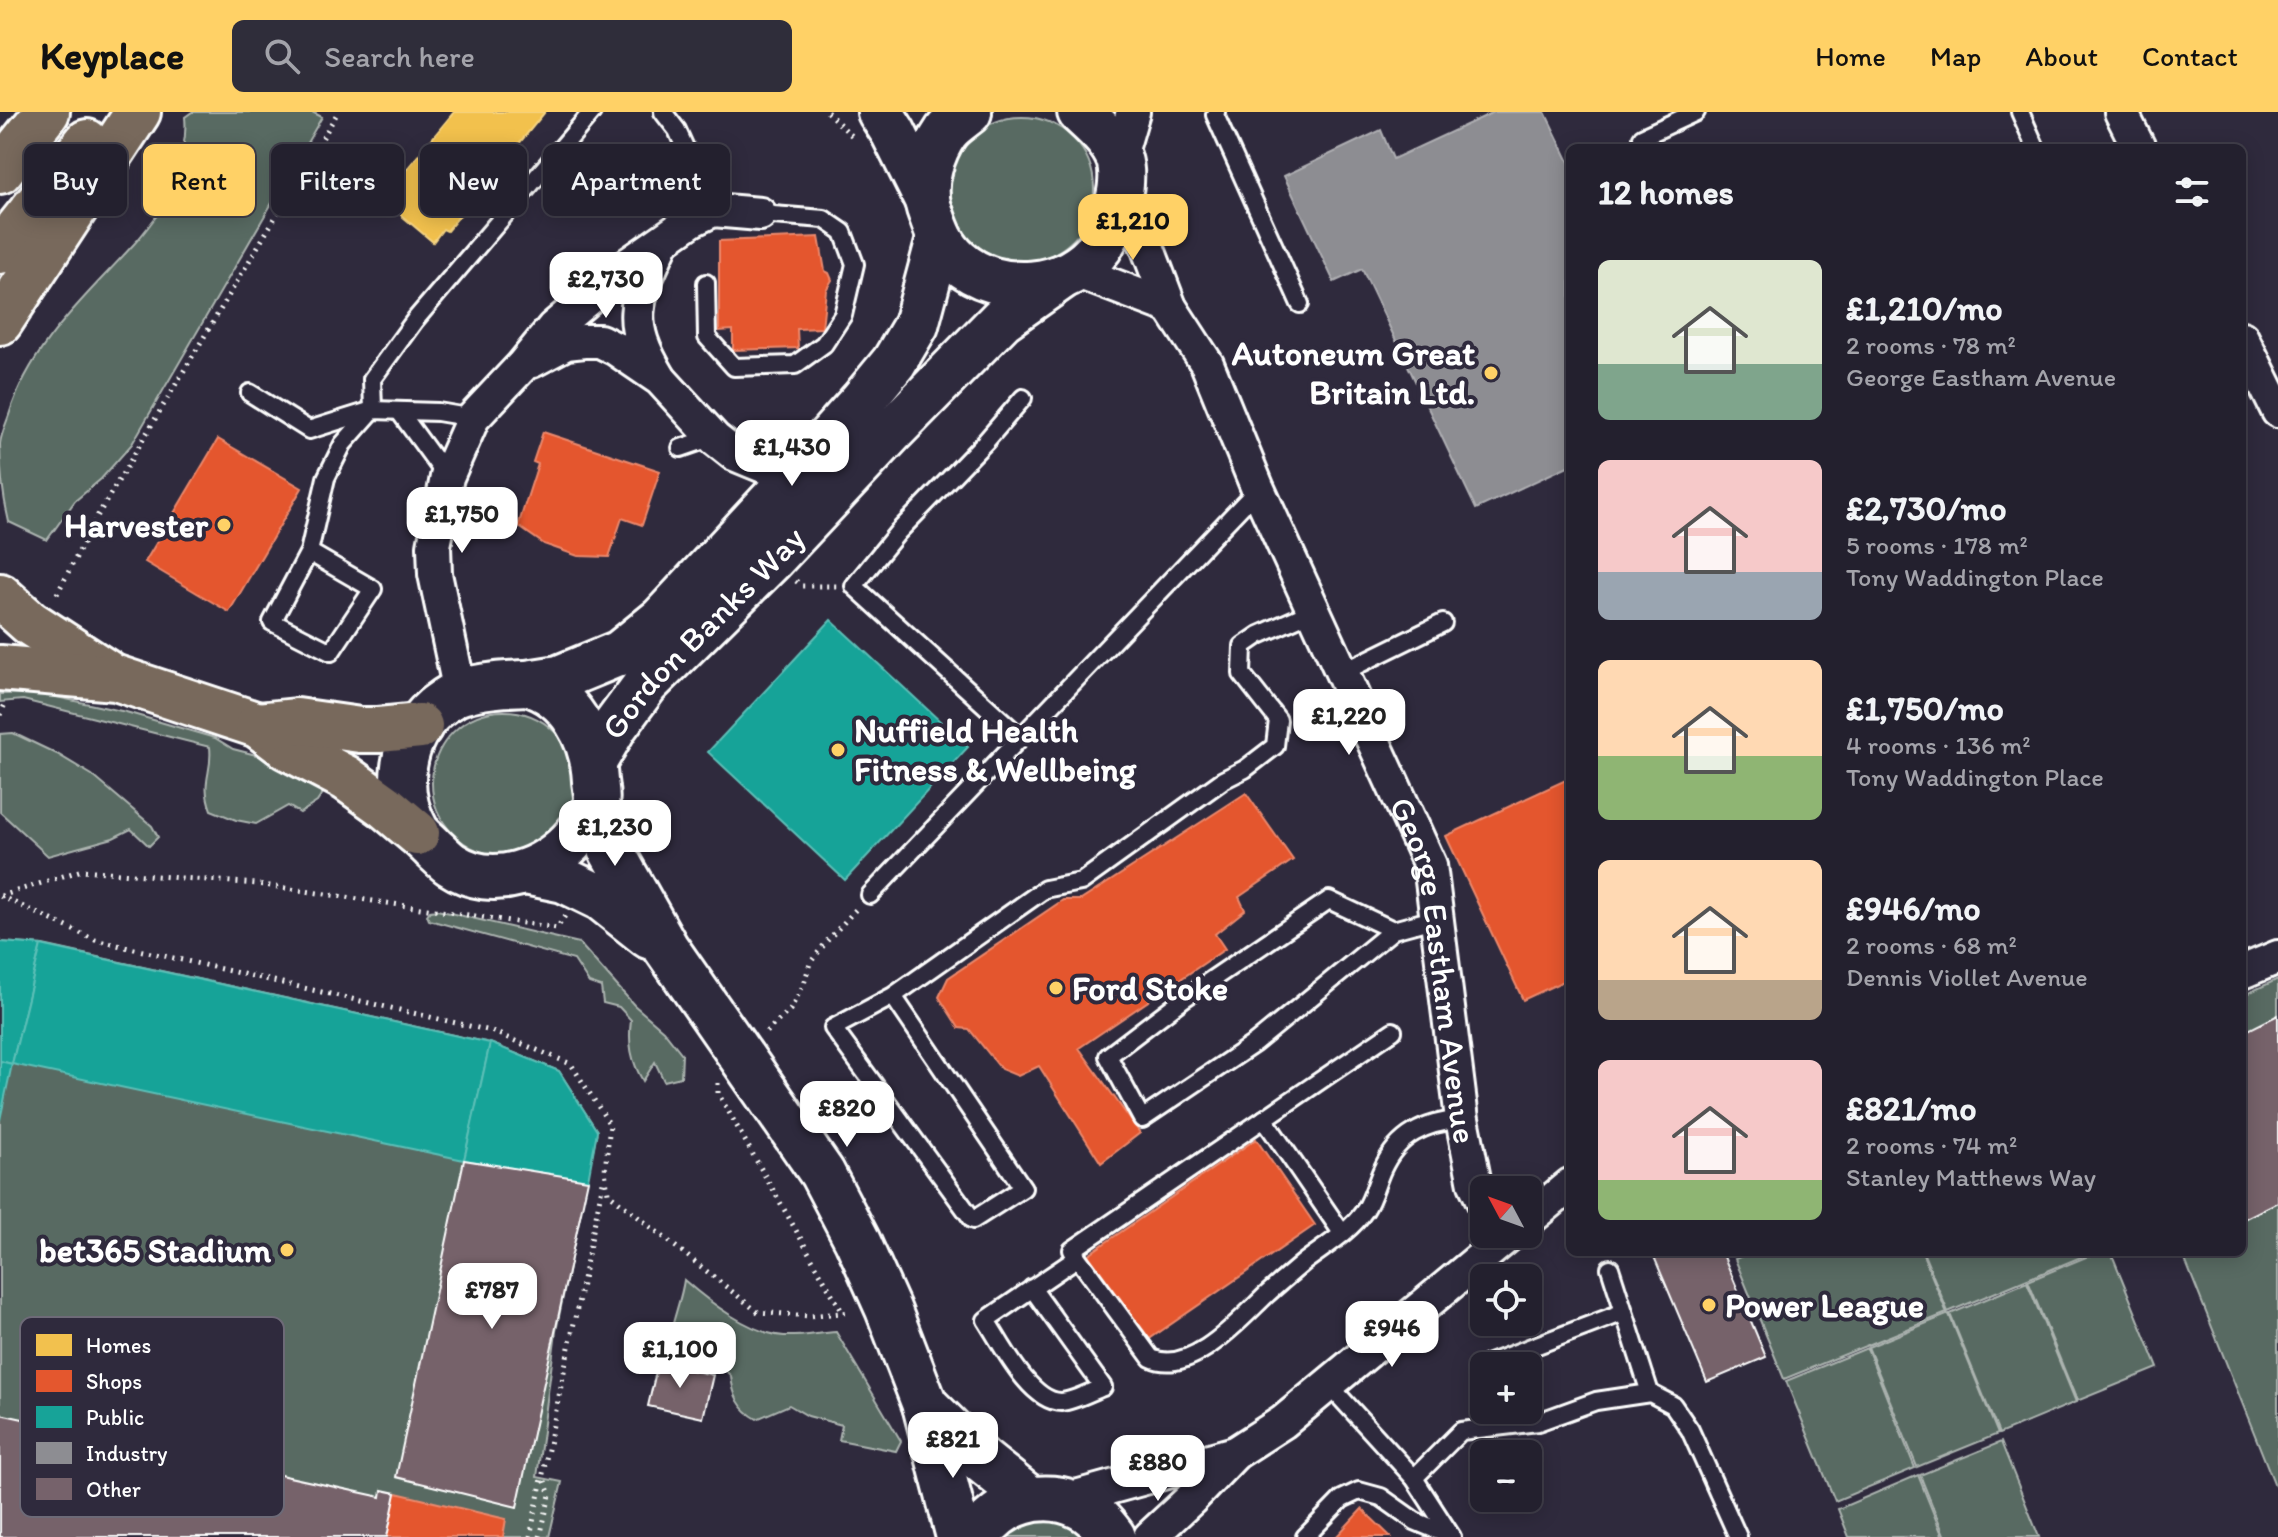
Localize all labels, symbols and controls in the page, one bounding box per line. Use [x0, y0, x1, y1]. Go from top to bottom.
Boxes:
search box [232, 20, 792, 92]
text: Keyplace [40, 33, 184, 79]
icon: search [260, 34, 304, 78]
text: Search here [324, 38, 475, 75]
text: Home [1815, 39, 1886, 73]
text: Map [1930, 39, 1981, 73]
text: About [2025, 39, 2098, 73]
text: Contact [2142, 39, 2238, 73]
chip: Buy [24, 144, 127, 216]
chip: Rent [143, 144, 255, 216]
chip: Filters [271, 144, 404, 216]
chip: New [420, 144, 527, 216]
chip: Apartment [543, 144, 730, 216]
icon: filters [2170, 170, 2214, 214]
text: 12 homes [1598, 172, 1734, 213]
pin: £1,210 [1068, 194, 1198, 262]
text: £1,210 [1096, 204, 1170, 236]
pin: £2,730 [541, 252, 671, 320]
text: £2,730 [568, 262, 644, 294]
text: £1,210/mo [1846, 288, 2003, 329]
icon: home [1662, 292, 1758, 388]
text: 2 rooms · 78 m² [1846, 329, 2016, 361]
place label: Autoneum Great Britain Ltd. [1232, 333, 1475, 413]
text: George Eastham Avenue [1846, 361, 2116, 393]
marker: Autoneum Great Britain Ltd. [1482, 364, 1500, 382]
pin: £1,430 [727, 420, 857, 488]
text: £1,430 [753, 430, 831, 462]
pin: £1,750 [397, 487, 527, 555]
text: £2,730/mo [1846, 488, 2007, 529]
icon: home [1662, 492, 1758, 588]
text: £1,750 [425, 497, 499, 529]
place label: Harvester [64, 505, 209, 546]
marker: Harvester [215, 516, 233, 534]
street label: Gordon Banks Way [592, 518, 813, 747]
text: 5 rooms · 178 m² [1846, 529, 2028, 561]
text: Tony Waddington Place [1846, 561, 2104, 593]
text: £1,750/mo [1846, 688, 2004, 729]
pin: £1,220 [1284, 689, 1414, 757]
icon: home [1662, 692, 1758, 788]
text: £1,220 [1311, 699, 1387, 731]
place label: Nuffield Health Fitness & Wellbeing [854, 710, 1137, 790]
text: 4 rooms · 136 m² [1846, 729, 2031, 761]
marker: Nuffield Health Fitness & Wellbeing [829, 741, 847, 759]
text: Tony Waddington Place [1846, 761, 2104, 793]
street label: George Eastham Avenue [1381, 790, 1486, 1147]
pin: £1,230 [550, 800, 680, 868]
text: £1,230 [577, 810, 653, 842]
text: £946/mo [1846, 888, 1981, 929]
icon: home [1662, 892, 1758, 988]
text: 2 rooms · 68 m² [1846, 929, 2017, 961]
text: Dennis Viollet Avenue [1846, 961, 2088, 993]
place label: Ford Stoke [1072, 968, 1228, 1009]
marker: Ford Stoke [1047, 979, 1065, 997]
pin: £820 [800, 1081, 894, 1149]
text: £821/mo [1846, 1088, 1977, 1129]
text: £820 [818, 1091, 876, 1123]
icon: home [1662, 1092, 1758, 1188]
text: 2 rooms · 74 m² [1846, 1129, 2017, 1161]
text: Stanley Matthews Way [1846, 1161, 2096, 1193]
north arrow [1470, 1176, 1542, 1248]
map controls [1470, 1176, 1542, 1512]
place label: bet365 Stadium [39, 1230, 272, 1271]
marker: bet365 Stadium [278, 1241, 296, 1259]
pin: £787 [445, 1263, 539, 1331]
button: locate [1470, 1264, 1542, 1336]
text: £787 [465, 1273, 519, 1305]
place label: Power League [1725, 1285, 1924, 1326]
marker: Power League [1700, 1296, 1718, 1314]
pin: £946 [1345, 1301, 1439, 1369]
text: £946 [1364, 1311, 1420, 1343]
legend [20, 1317, 284, 1517]
pin: £1,100 [615, 1322, 745, 1390]
text: Homes [86, 1332, 151, 1359]
text: £1,100 [642, 1332, 718, 1364]
button: + [1470, 1352, 1542, 1424]
text: Shops [86, 1368, 142, 1395]
text: Public [86, 1404, 144, 1431]
pin: £821 [906, 1412, 1000, 1480]
text: £821 [926, 1422, 980, 1454]
pin: £880 [1111, 1435, 1205, 1503]
text: Industry [86, 1440, 168, 1467]
button: − [1470, 1440, 1542, 1512]
text: £880 [1129, 1445, 1187, 1477]
text: Other [86, 1476, 141, 1503]

